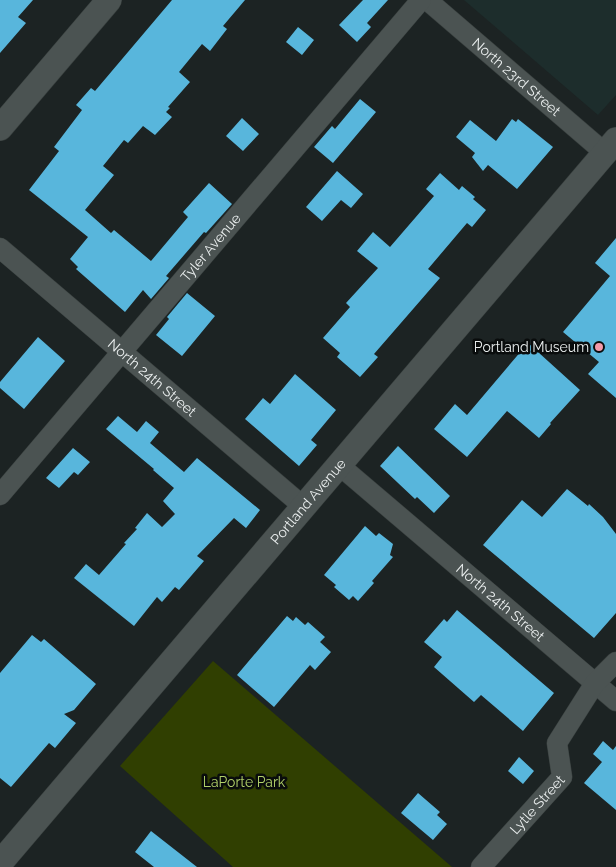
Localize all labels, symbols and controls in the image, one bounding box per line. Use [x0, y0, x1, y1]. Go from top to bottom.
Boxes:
street label: North 23rd Street [469, 35, 564, 119]
street label: Tyler Avenue [177, 210, 244, 285]
street label: North 24th Street [105, 336, 200, 420]
place label: Portland Museum [474, 339, 589, 355]
marker: Portland Museum [593, 341, 605, 353]
street label: Portland Avenue [267, 455, 349, 547]
street label: North 24th Street [453, 561, 548, 645]
street label: Lytle Street [507, 772, 568, 837]
park label: LaPorte Park [203, 774, 286, 790]

